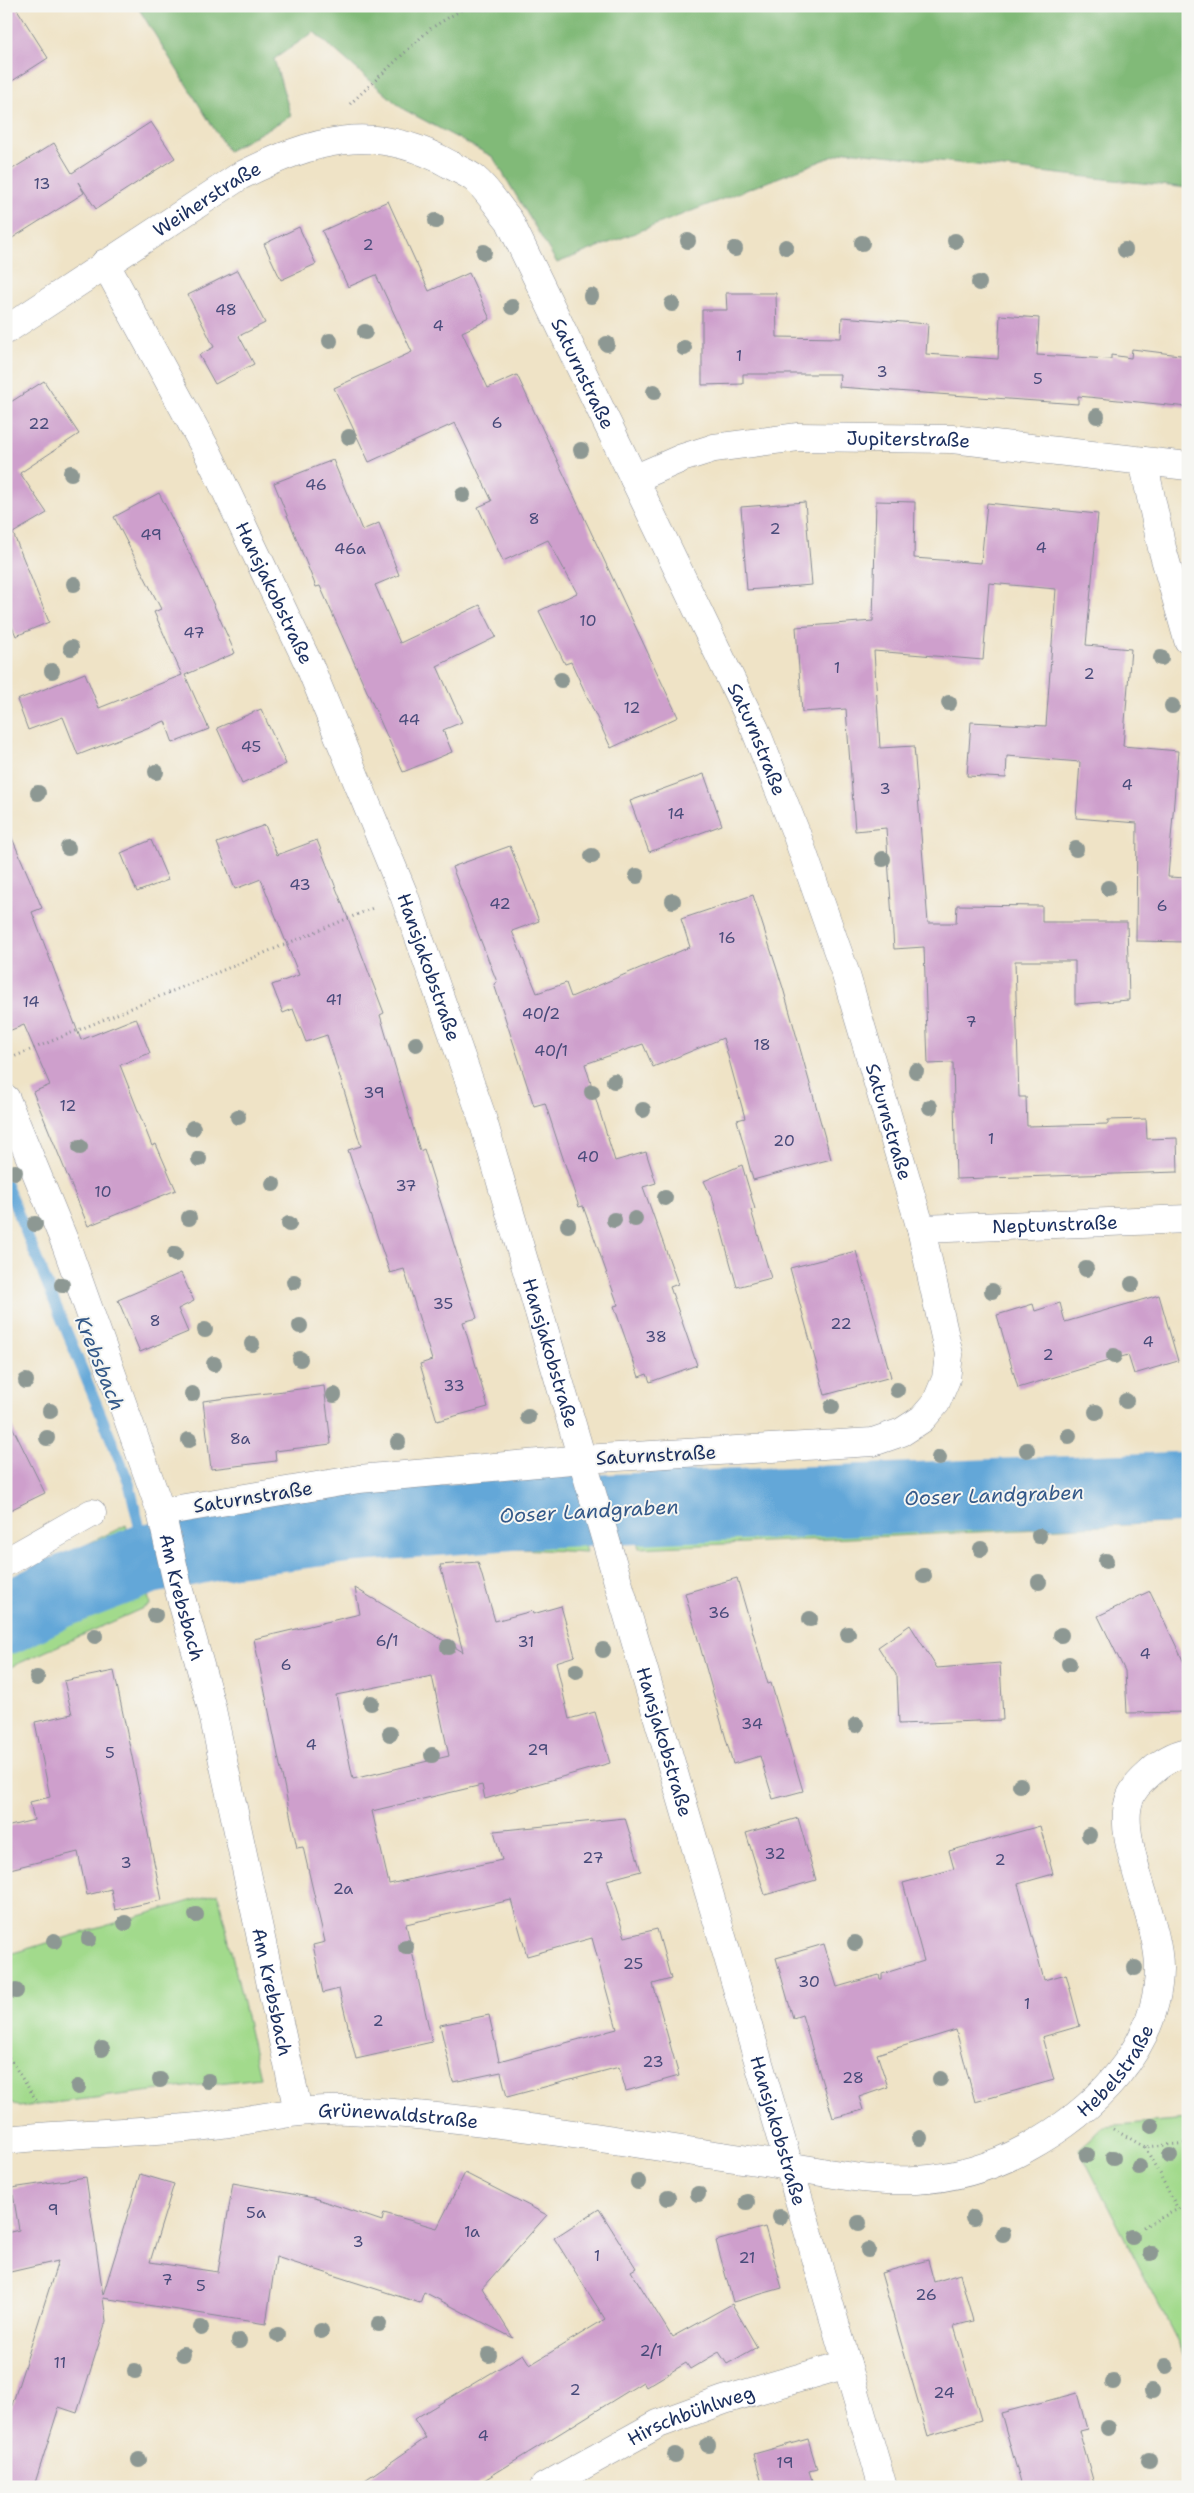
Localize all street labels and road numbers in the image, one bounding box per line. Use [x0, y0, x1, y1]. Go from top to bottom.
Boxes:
street label: Weiherstraße [148, 155, 265, 242]
street label: Saturnstraße [546, 314, 621, 433]
street label: Jupiterstraße [846, 425, 972, 454]
street label: Hansjakobstraße [230, 517, 319, 668]
street label: Saturnstraße [722, 678, 792, 799]
street label: Hansjakobstraße [392, 890, 467, 1044]
street label: Saturnstraße [860, 1060, 918, 1183]
street label: Neptunstraße [992, 1209, 1118, 1239]
street label: Hansjakobstraße [517, 1275, 585, 1431]
street label: Saturnstraße [595, 1439, 717, 1471]
street label: Saturnstraße [192, 1475, 314, 1519]
street label: Am Krebsbach [154, 1531, 211, 1664]
street label: Hansjakobstraße [631, 1664, 699, 1820]
street label: Am Krebsbach [247, 1925, 298, 2058]
street label: Hebelstraße [1071, 2020, 1159, 2122]
street label: Hansjakobstraße [745, 2052, 812, 2208]
street label: Grünewaldstraße [317, 2097, 480, 2134]
street label: Hirschbühlweg [623, 2379, 757, 2451]

